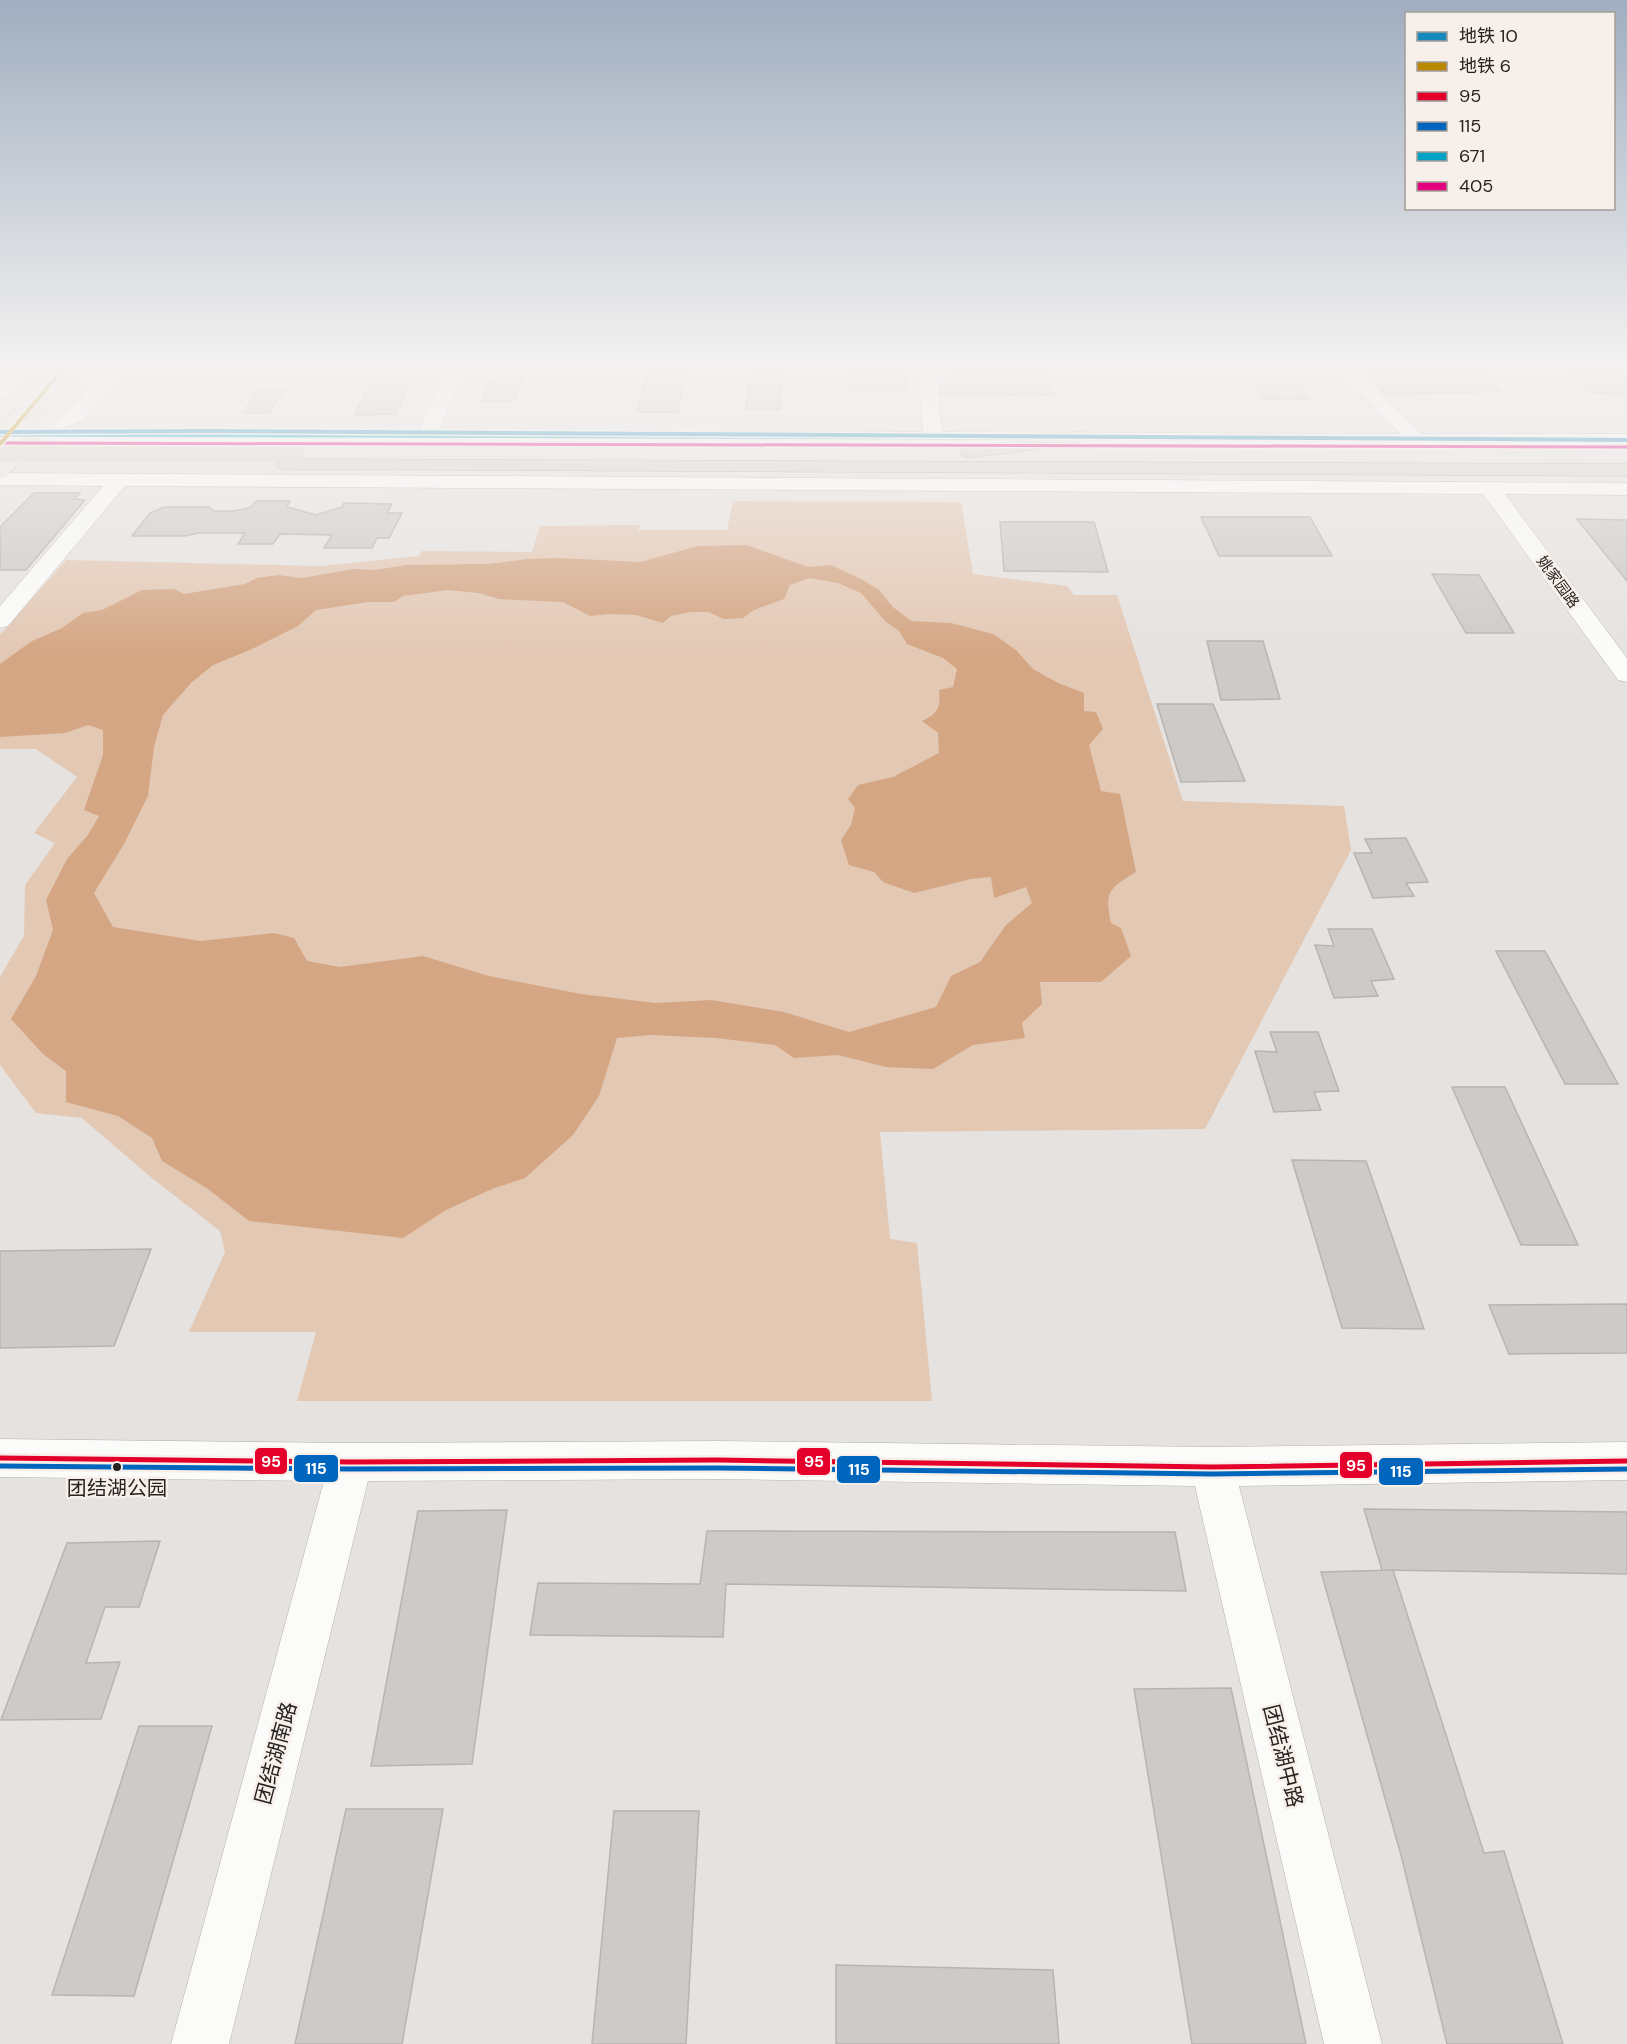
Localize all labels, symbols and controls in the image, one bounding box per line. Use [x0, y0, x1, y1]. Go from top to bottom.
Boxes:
legend [1405, 12, 1615, 210]
text: 地铁 10 [1459, 24, 1518, 48]
text: 地铁 6 [1459, 54, 1511, 78]
text: 95 [1459, 84, 1481, 108]
text: 115 [1459, 114, 1481, 138]
text: 671 [1459, 144, 1485, 168]
text: 405 [1459, 174, 1493, 198]
street label: 姚家园路 [1532, 552, 1584, 612]
line badge: 95 [254, 1447, 288, 1475]
line badge: 95 [796, 1447, 831, 1476]
text: 95 [261, 1451, 281, 1472]
text: 95 [804, 1451, 824, 1472]
line badge: 95 [1339, 1451, 1373, 1479]
line badge: 115 [293, 1454, 339, 1483]
line badge: 115 [836, 1455, 881, 1484]
text: 95 [1346, 1455, 1366, 1476]
line badge: 115 [1378, 1457, 1424, 1486]
text: 115 [305, 1458, 327, 1479]
text: 115 [848, 1459, 870, 1480]
marker: 团结湖公园 [111, 1461, 123, 1473]
text: 115 [1390, 1461, 1412, 1482]
place label: 团结湖公园 [67, 1475, 167, 1501]
street label: 团结湖南路 [249, 1699, 303, 1807]
street label: 团结湖中路 [1257, 1702, 1309, 1810]

